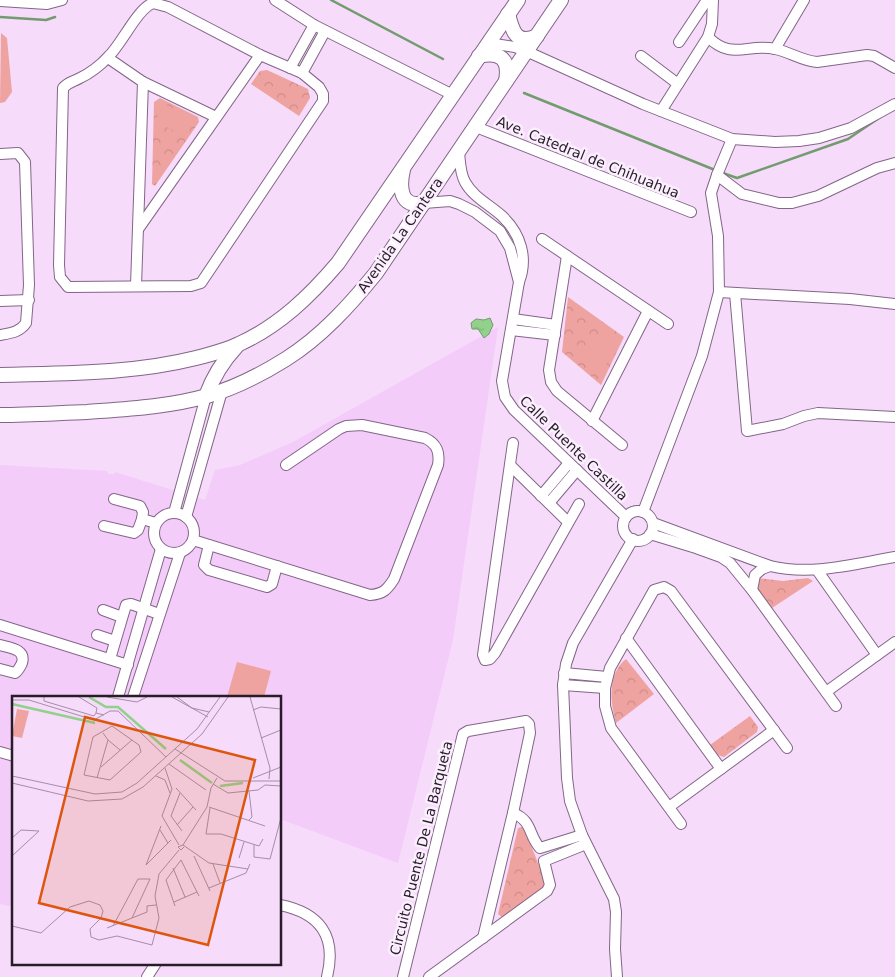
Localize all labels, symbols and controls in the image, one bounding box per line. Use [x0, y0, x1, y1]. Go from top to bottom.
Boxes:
street label: Ave. Catedral de Chihuahua [494, 113, 682, 201]
street label: Avenida La Cantera [354, 174, 446, 296]
street label: Calle Puente Castilla [517, 392, 631, 504]
inset map [12, 696, 281, 964]
street label: Circuito Puente De La Barqueta [387, 739, 455, 957]

